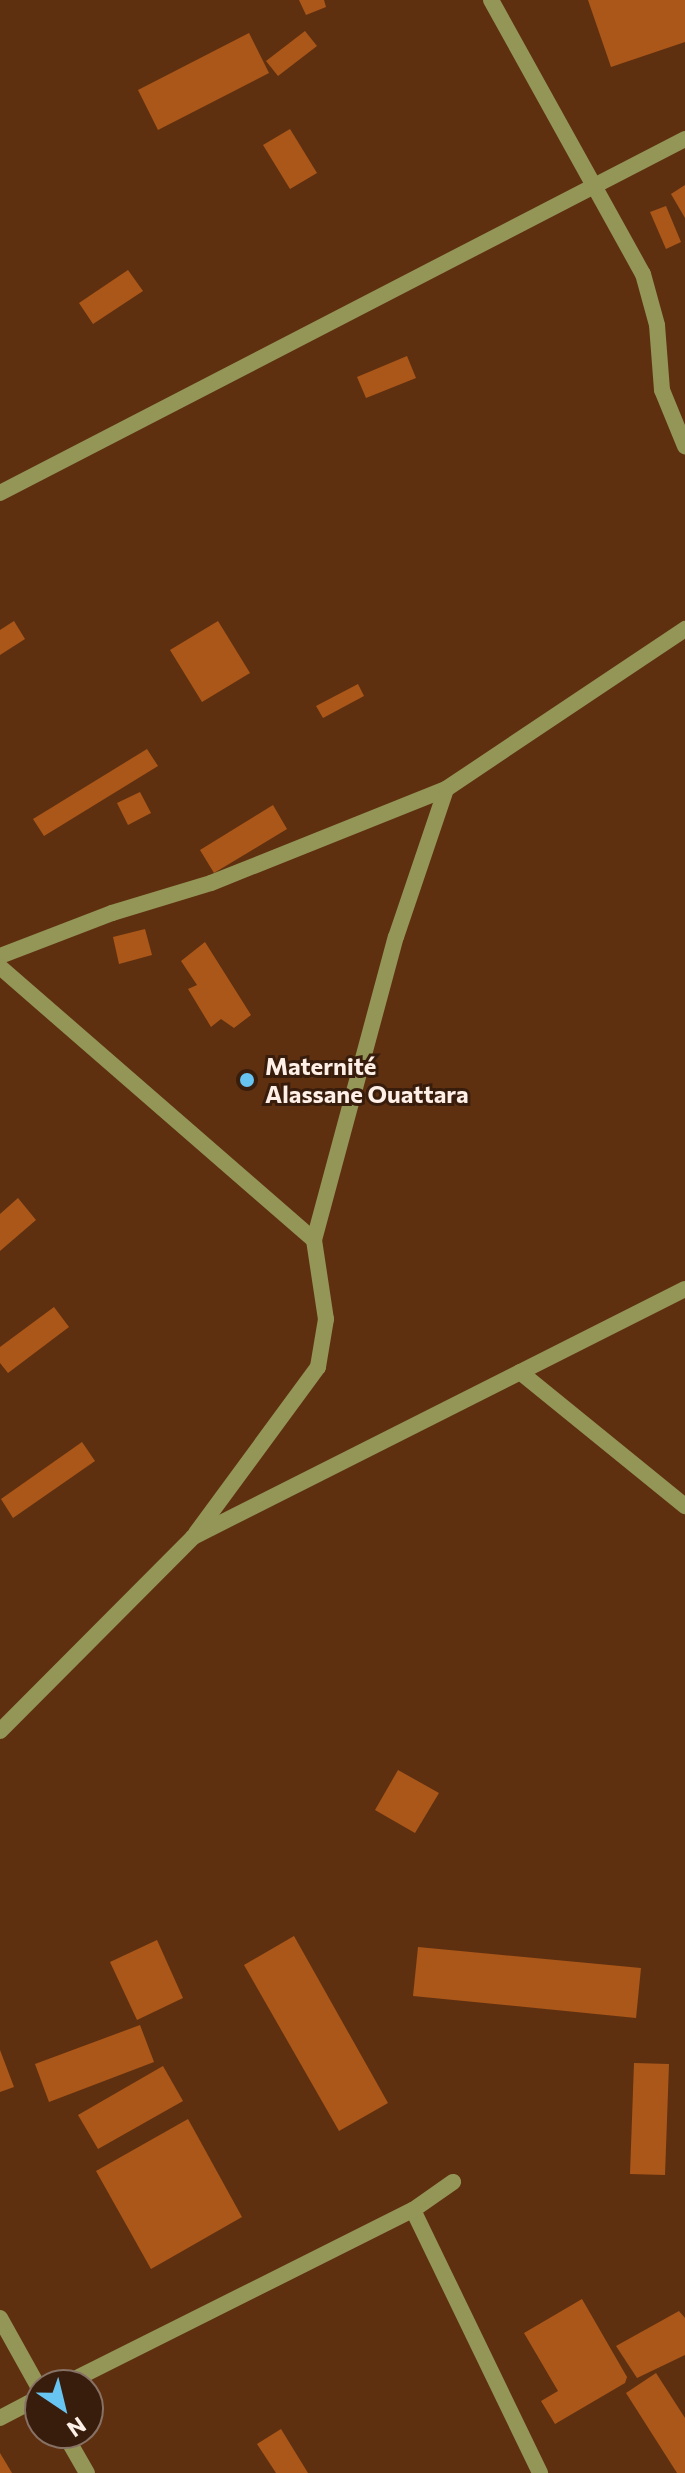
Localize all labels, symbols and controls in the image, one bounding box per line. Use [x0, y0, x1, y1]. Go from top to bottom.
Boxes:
place label: Maternité Alassane Ouattara [265, 1052, 469, 1108]
marker: Maternité Alassane Ouattara [236, 1069, 258, 1091]
north arrow [24, 2369, 104, 2449]
text: N [62, 2412, 91, 2443]

